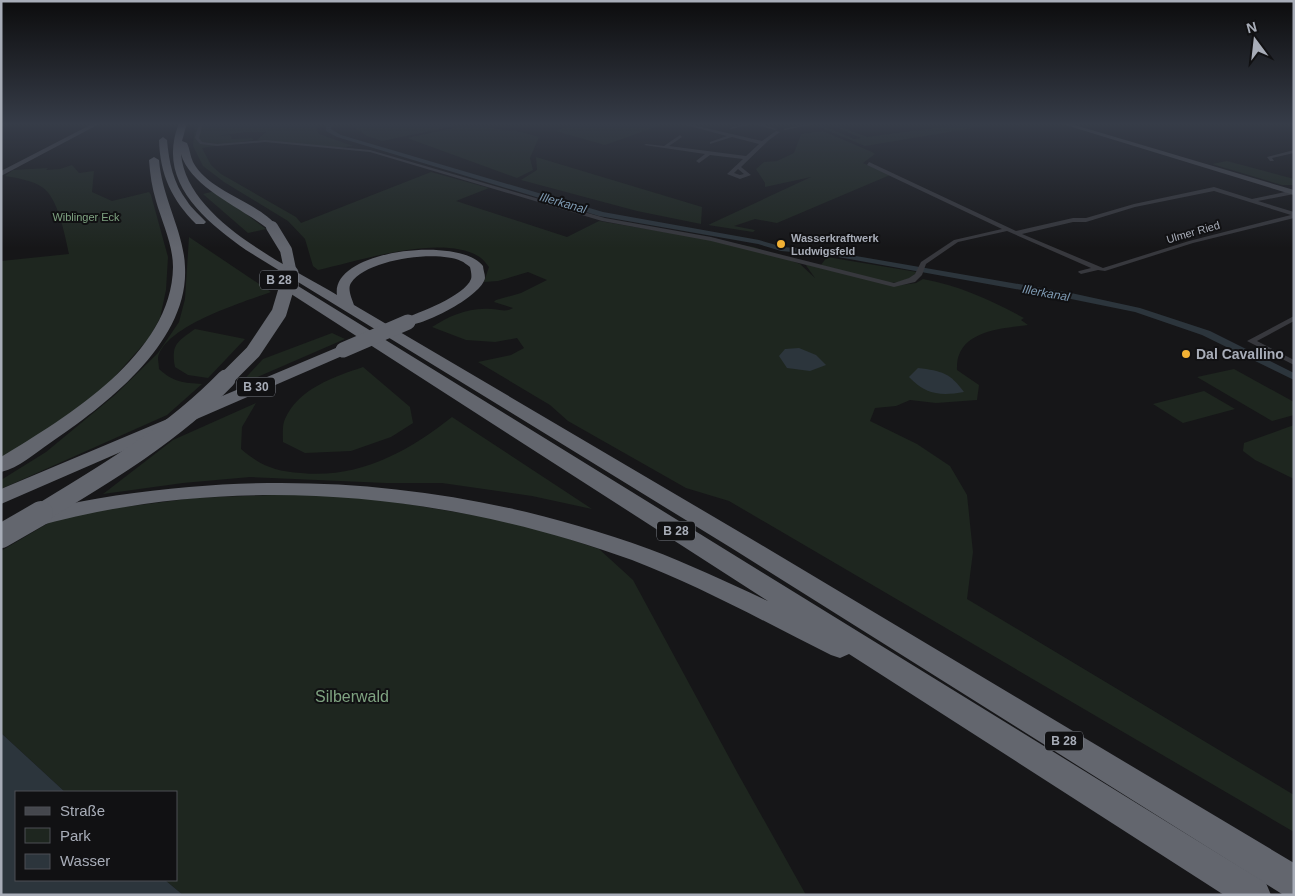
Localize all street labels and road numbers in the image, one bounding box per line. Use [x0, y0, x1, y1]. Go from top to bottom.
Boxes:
street label: Ulmer Ried [1165, 219, 1221, 245]
road number: B 28 [260, 270, 298, 290]
road number: B 30 [237, 378, 275, 397]
road number: B 28 [657, 522, 695, 540]
road number: B 28 [1045, 731, 1083, 750]

